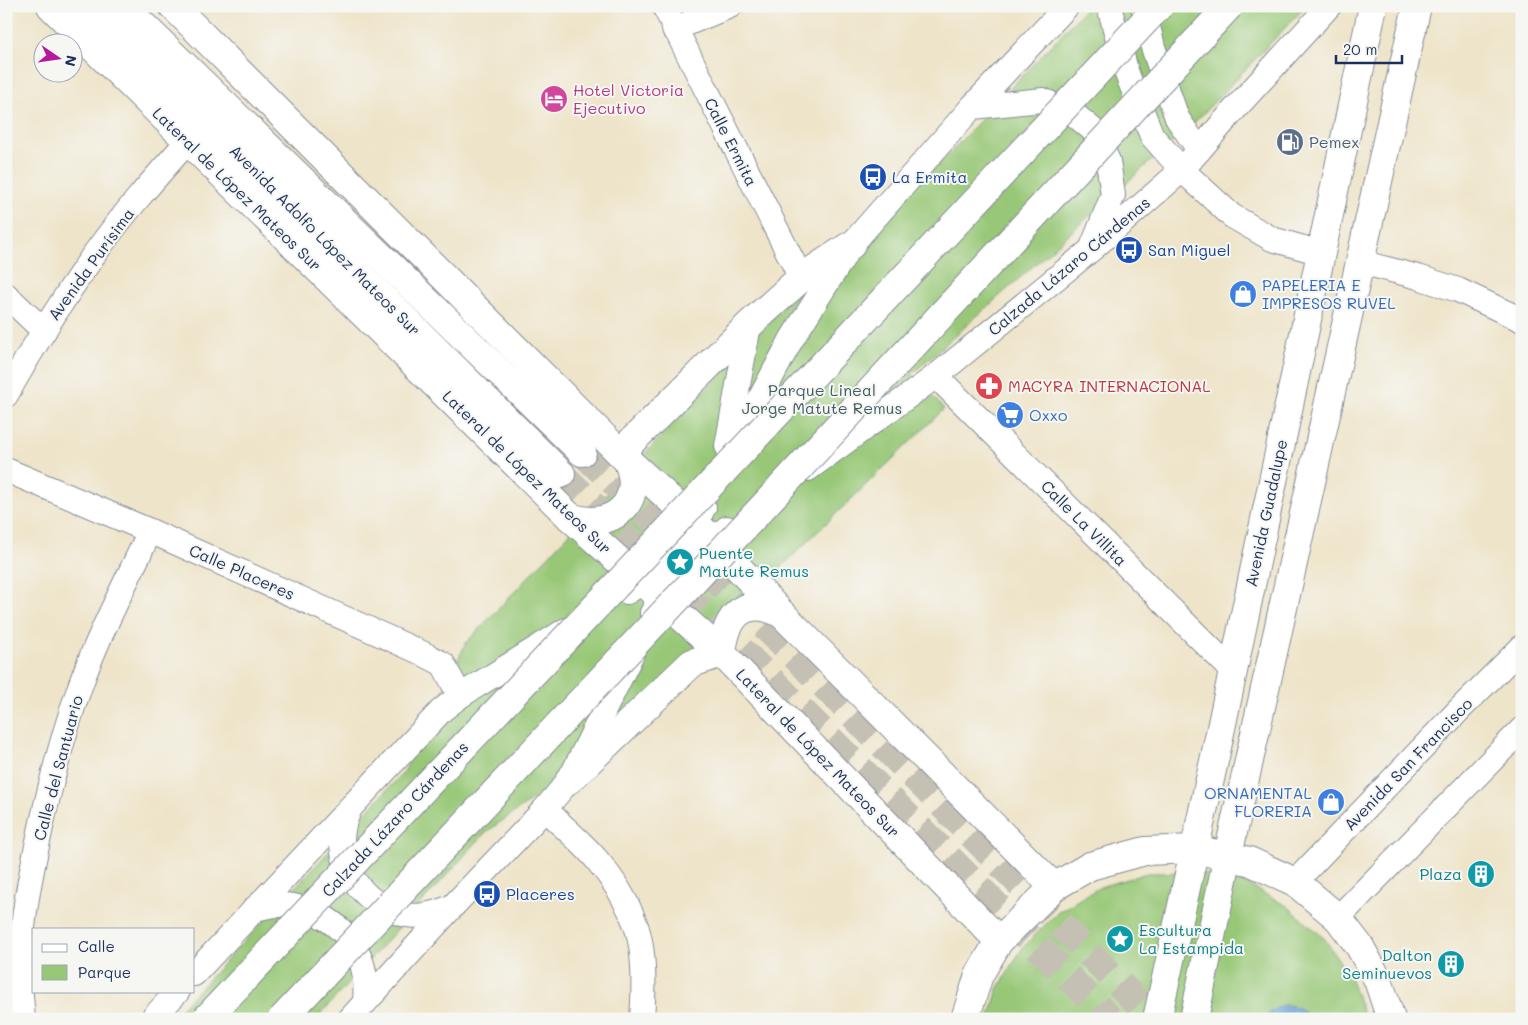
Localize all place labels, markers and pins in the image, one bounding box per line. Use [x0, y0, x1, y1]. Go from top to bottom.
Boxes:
place label: Hotel Victoria Ejecutivo [573, 79, 684, 118]
hotel icon: Hotel Victoria Ejecutivo [539, 84, 569, 114]
fuel station icon: Pemex [1275, 127, 1305, 157]
place label: Pemex [1309, 131, 1359, 152]
bus stop icon: La Ermita [858, 162, 888, 192]
place label: La Ermita [892, 166, 967, 187]
bus stop icon: San Miguel [1114, 235, 1144, 265]
place label: San Miguel [1148, 239, 1231, 260]
place label: PAPELERIA E IMPRESOS RUVEL [1262, 274, 1396, 313]
shop icon: PAPELERIA E IMPRESOS RUVEL [1228, 279, 1258, 309]
pharmacy icon: MACYRA INTERNACIONAL [974, 371, 1004, 401]
place label: MACYRA INTERNACIONAL [1008, 375, 1211, 396]
supermarket icon: Oxxo [995, 400, 1025, 430]
place label: Oxxo [1029, 404, 1067, 425]
place label: Puente Matute Remus [699, 542, 809, 581]
place icon: Puente Matute Remus [665, 547, 695, 577]
place label: ORNAMENTAL FLORERIA [1204, 782, 1313, 821]
shop icon: ORNAMENTAL FLORERIA [1316, 787, 1346, 817]
building icon: Plaza [1466, 859, 1496, 889]
place label: Plaza [1419, 863, 1462, 884]
bus stop icon: Placeres [472, 879, 502, 909]
place label: Placeres [506, 883, 575, 904]
place label: Escultura La Estampida [1139, 919, 1244, 958]
place icon: Escultura La Estampida [1105, 924, 1135, 954]
place label: Dalton Seminuevos [1342, 944, 1432, 983]
building icon: Dalton Seminuevos [1436, 949, 1466, 979]

